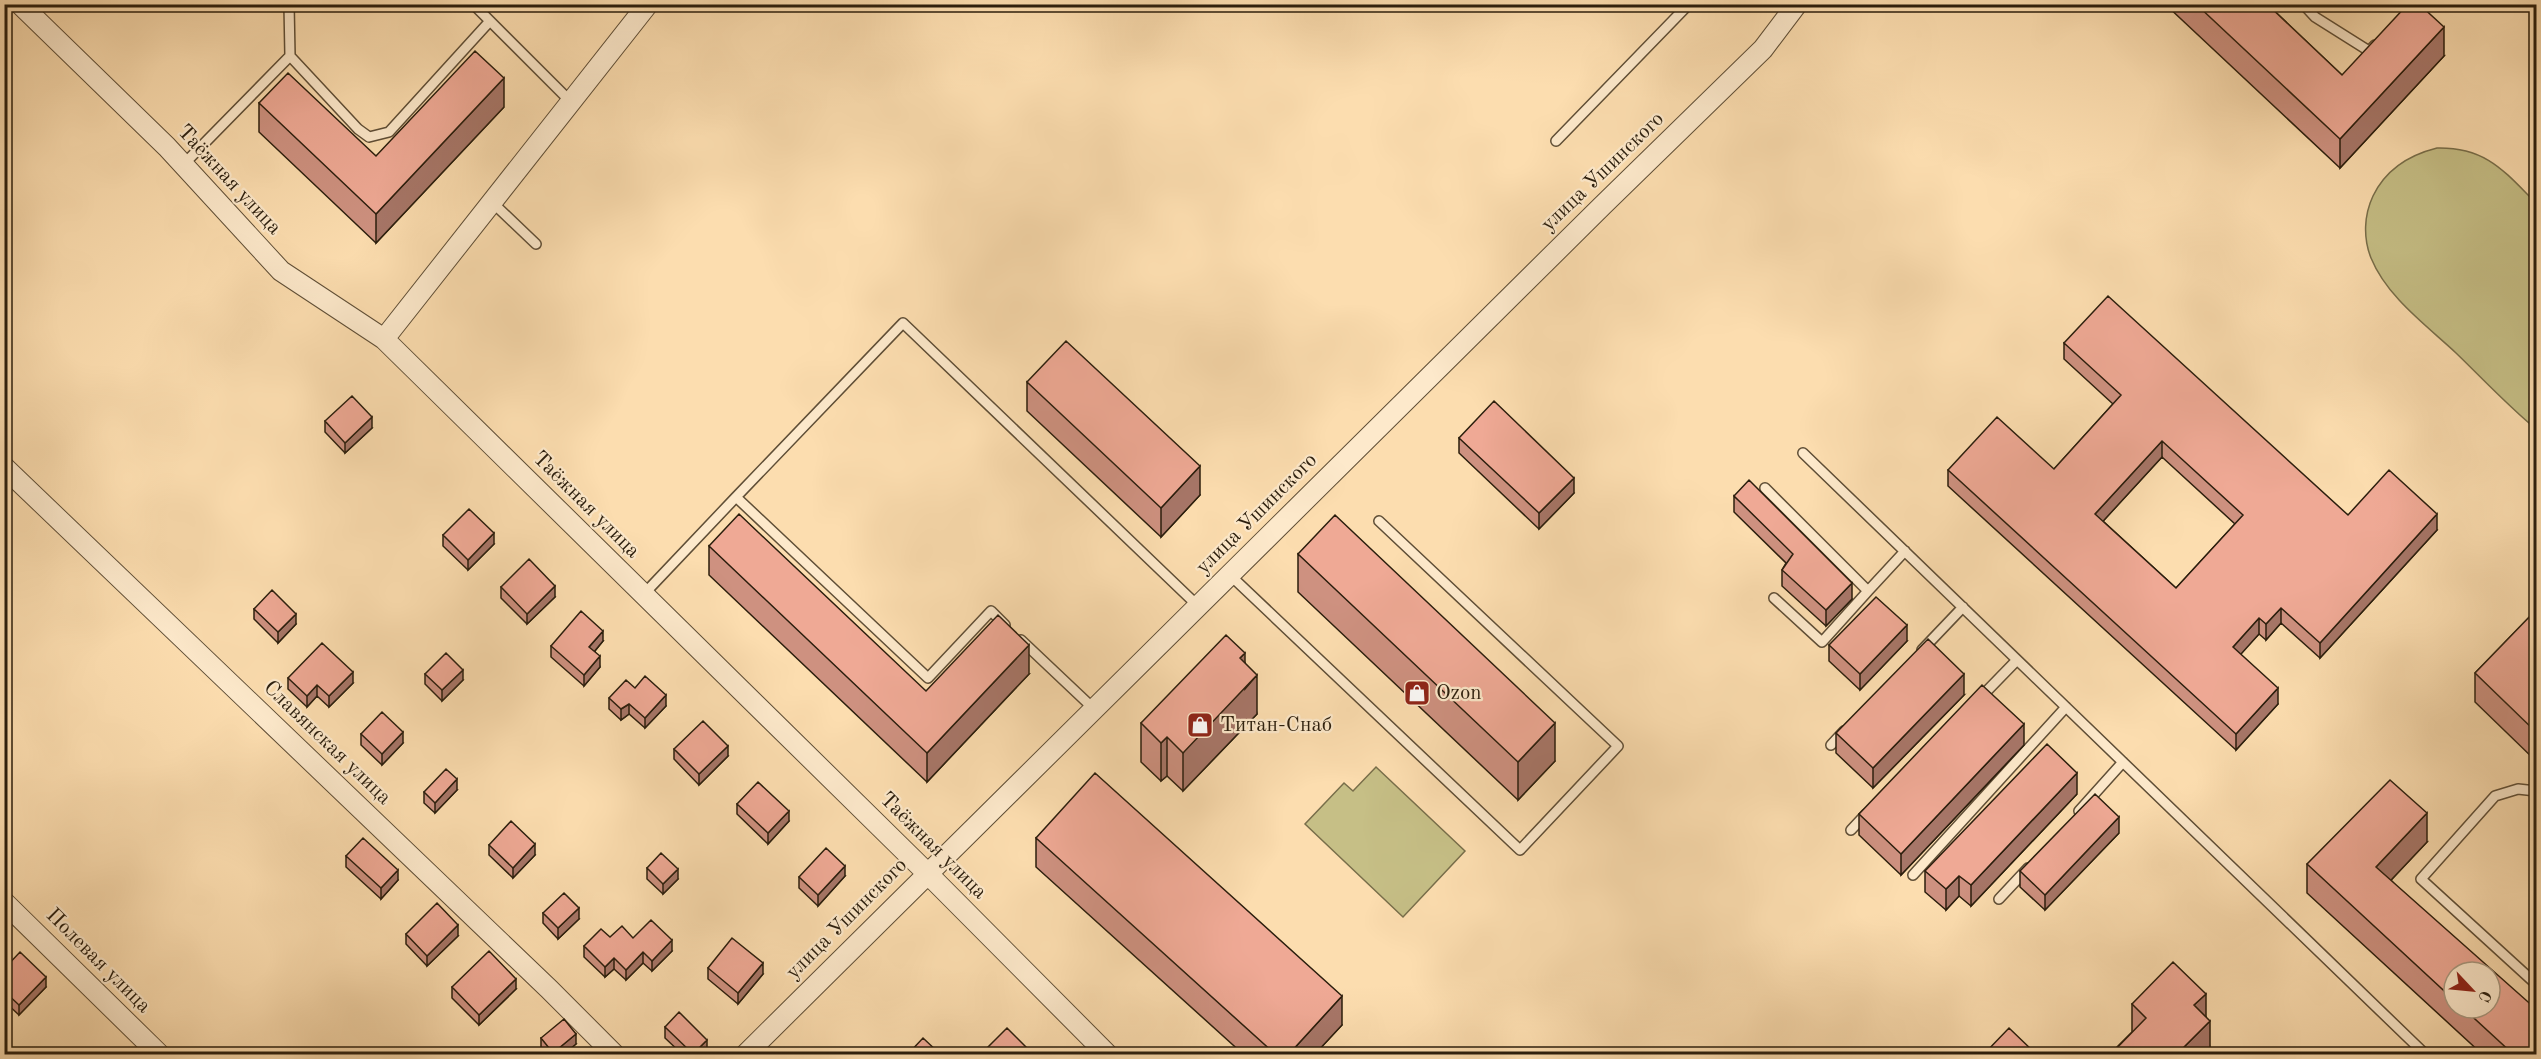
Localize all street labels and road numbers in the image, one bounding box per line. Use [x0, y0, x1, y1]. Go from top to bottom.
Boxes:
street label: улица Ушинского [1538, 108, 1668, 236]
street label: Таёжная улица [173, 121, 285, 239]
street label: Таёжная улица [529, 448, 643, 562]
street label: улица Ушинского [1193, 450, 1321, 578]
street label: Славянская улица [259, 677, 395, 809]
street label: Таёжная улица [876, 789, 990, 903]
street label: улица Ушинского [783, 855, 911, 983]
street label: Полевая улица [42, 905, 154, 1017]

